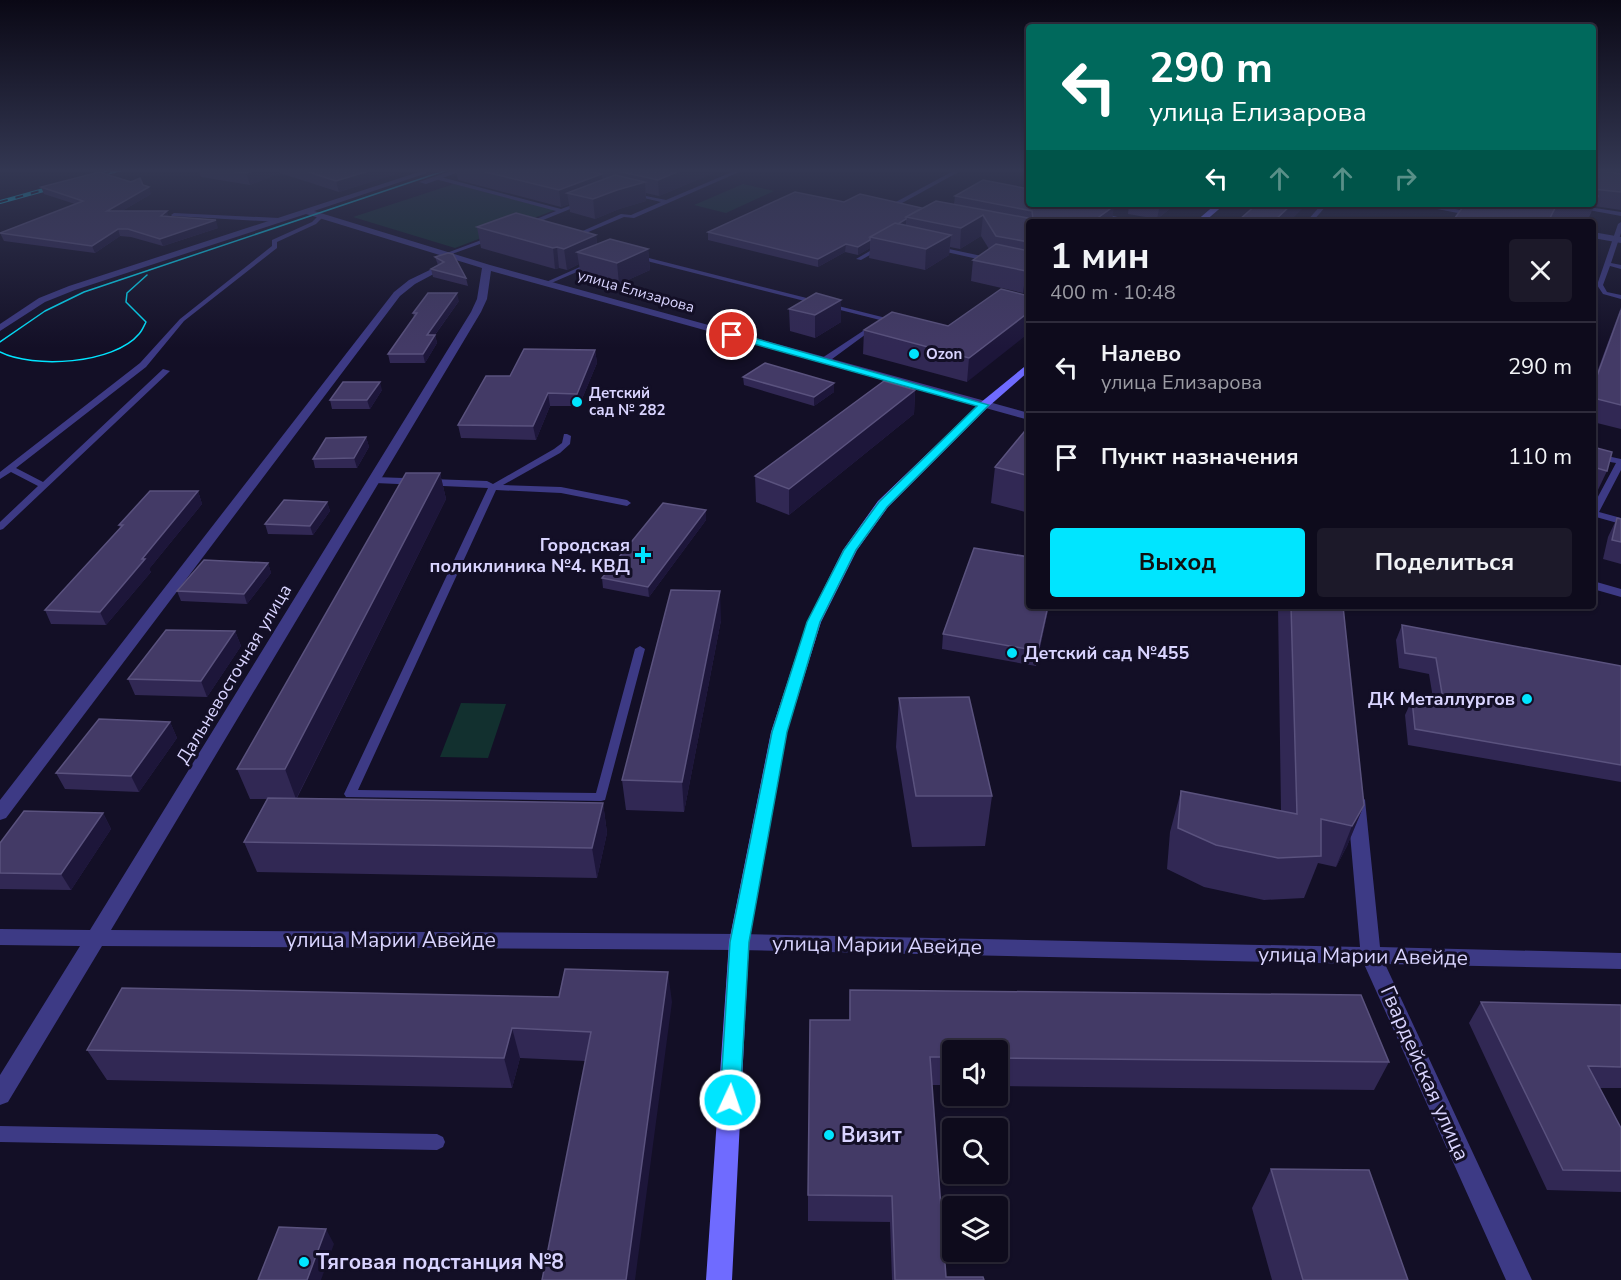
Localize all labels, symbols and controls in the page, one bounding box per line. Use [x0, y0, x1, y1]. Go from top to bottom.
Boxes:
text: 290 m [1149, 40, 1273, 97]
icon: left [1050, 48, 1128, 126]
text: улица Елизарова [1149, 94, 1367, 131]
icon: left [1200, 162, 1233, 195]
icon: ahead [1263, 162, 1296, 195]
icon: ahead [1326, 162, 1359, 195]
icon: right [1389, 162, 1422, 195]
text: 1 мин [1050, 232, 1150, 281]
button: close [1509, 239, 1572, 302]
street label: улица Елизарова [575, 265, 697, 317]
text: 400 m · 10:48 [1050, 279, 1176, 306]
pin [706, 309, 757, 360]
icon: arrive [715, 318, 748, 351]
text: Налево [1101, 339, 1181, 369]
place label: Ozon [926, 344, 962, 364]
marker: Ozon [907, 347, 921, 361]
icon: left [1050, 351, 1083, 384]
text: 290 m [1508, 352, 1572, 382]
text: улица Елизарова [1101, 369, 1262, 396]
place label: Детский сад № 282 [589, 383, 666, 420]
marker: Детский сад № 282 [570, 395, 584, 409]
icon: arrive [1050, 441, 1083, 474]
text: Пункт назначения [1101, 442, 1299, 472]
text: 110 m [1508, 442, 1572, 472]
button: Выход [1050, 528, 1305, 597]
button: Поделиться [1317, 528, 1572, 597]
place label: Городская поликлиника №4. КВД [430, 533, 630, 578]
marker: Городская поликлиника №4. КВД [634, 546, 652, 564]
street label: Дальневосточная улица [171, 580, 297, 768]
place label: Детский сад №455 [1024, 641, 1190, 665]
marker: Детский сад №455 [1005, 646, 1019, 660]
place label: ДК Металлургов [1368, 687, 1515, 711]
marker: ДК Металлургов [1520, 692, 1534, 706]
street label: улица Марии Авейде [286, 926, 496, 954]
street label: улица Марии Авейде [772, 929, 982, 961]
street label: улица Марии Авейде [1258, 940, 1468, 972]
street label: Гвардейская улица [1374, 981, 1476, 1165]
map controls [942, 1040, 1008, 1262]
button: sound [942, 1040, 1008, 1106]
position arrow [698, 1068, 762, 1132]
button: search [942, 1118, 1008, 1184]
place label: Визит [841, 1121, 902, 1149]
marker: Визит [822, 1128, 836, 1142]
button: layers [942, 1196, 1008, 1262]
place label: Тяговая подстанция №8 [316, 1248, 564, 1276]
marker: Тяговая подстанция №8 [297, 1255, 311, 1269]

